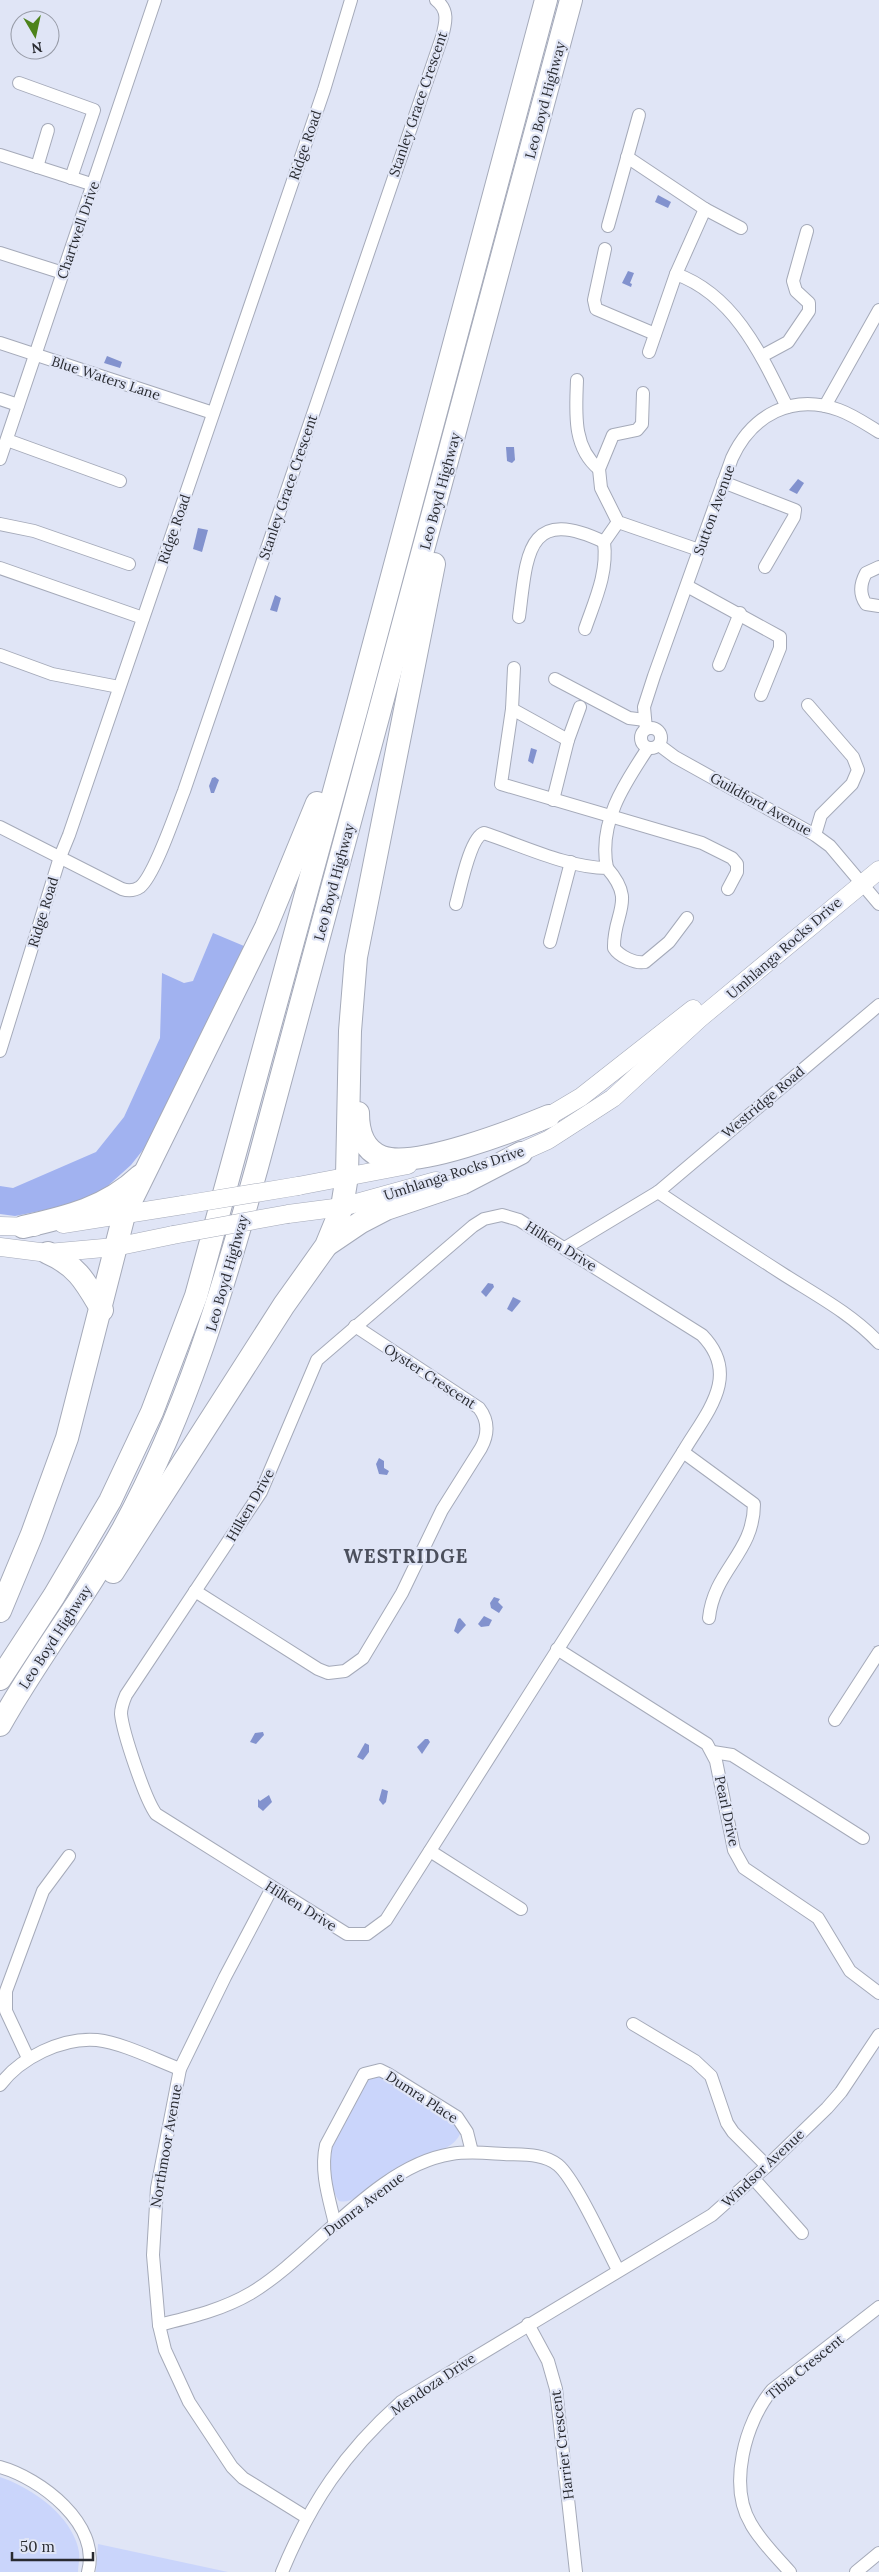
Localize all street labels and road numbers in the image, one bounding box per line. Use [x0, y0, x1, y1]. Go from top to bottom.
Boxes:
street label: Stanley Grace Crescent [385, 28, 452, 179]
street label: Leo Boyd Highway [521, 39, 569, 160]
street label: Ridge Road [285, 108, 325, 182]
street label: Chartwell Drive [53, 178, 103, 281]
street label: Blue Waters Lane [49, 352, 163, 404]
street label: Stanley Grace Crescent [255, 411, 322, 562]
street label: Leo Boyd Highway [416, 430, 464, 551]
street label: Sutton Avenue [689, 462, 739, 558]
street label: Ridge Road [154, 492, 194, 566]
street label: Guildford Avenue [707, 769, 815, 840]
street label: Leo Boyd Highway [310, 821, 358, 942]
street label: Ridge Road [24, 875, 62, 949]
street label: Umhlanga Rocks Drive [723, 893, 846, 1003]
street label: Westridge Road [718, 1062, 808, 1142]
street label: Umhlanga Rocks Drive [381, 1142, 527, 1204]
street label: Leo Boyd Highway [202, 1212, 252, 1333]
street label: Hilken Drive [522, 1217, 600, 1275]
street label: Oyster Crescent [381, 1339, 480, 1413]
street label: Hilken Drive [222, 1465, 278, 1544]
street label: Leo Boyd Highway [15, 1581, 96, 1692]
street label: Pearl Drive [711, 1774, 743, 1848]
street label: Hilken Drive [262, 1877, 340, 1935]
street label: Dumra Place [382, 2067, 462, 2127]
street label: Northmoor Avenue [146, 2083, 186, 2209]
street label: Windsor Avenue [718, 2125, 808, 2211]
street label: Dumra Avenue [320, 2168, 408, 2240]
street label: Tibia Crescent [763, 2330, 848, 2404]
street label: Mendoza Drive [387, 2349, 479, 2419]
street label: Harrier Crescent [546, 2389, 578, 2501]

